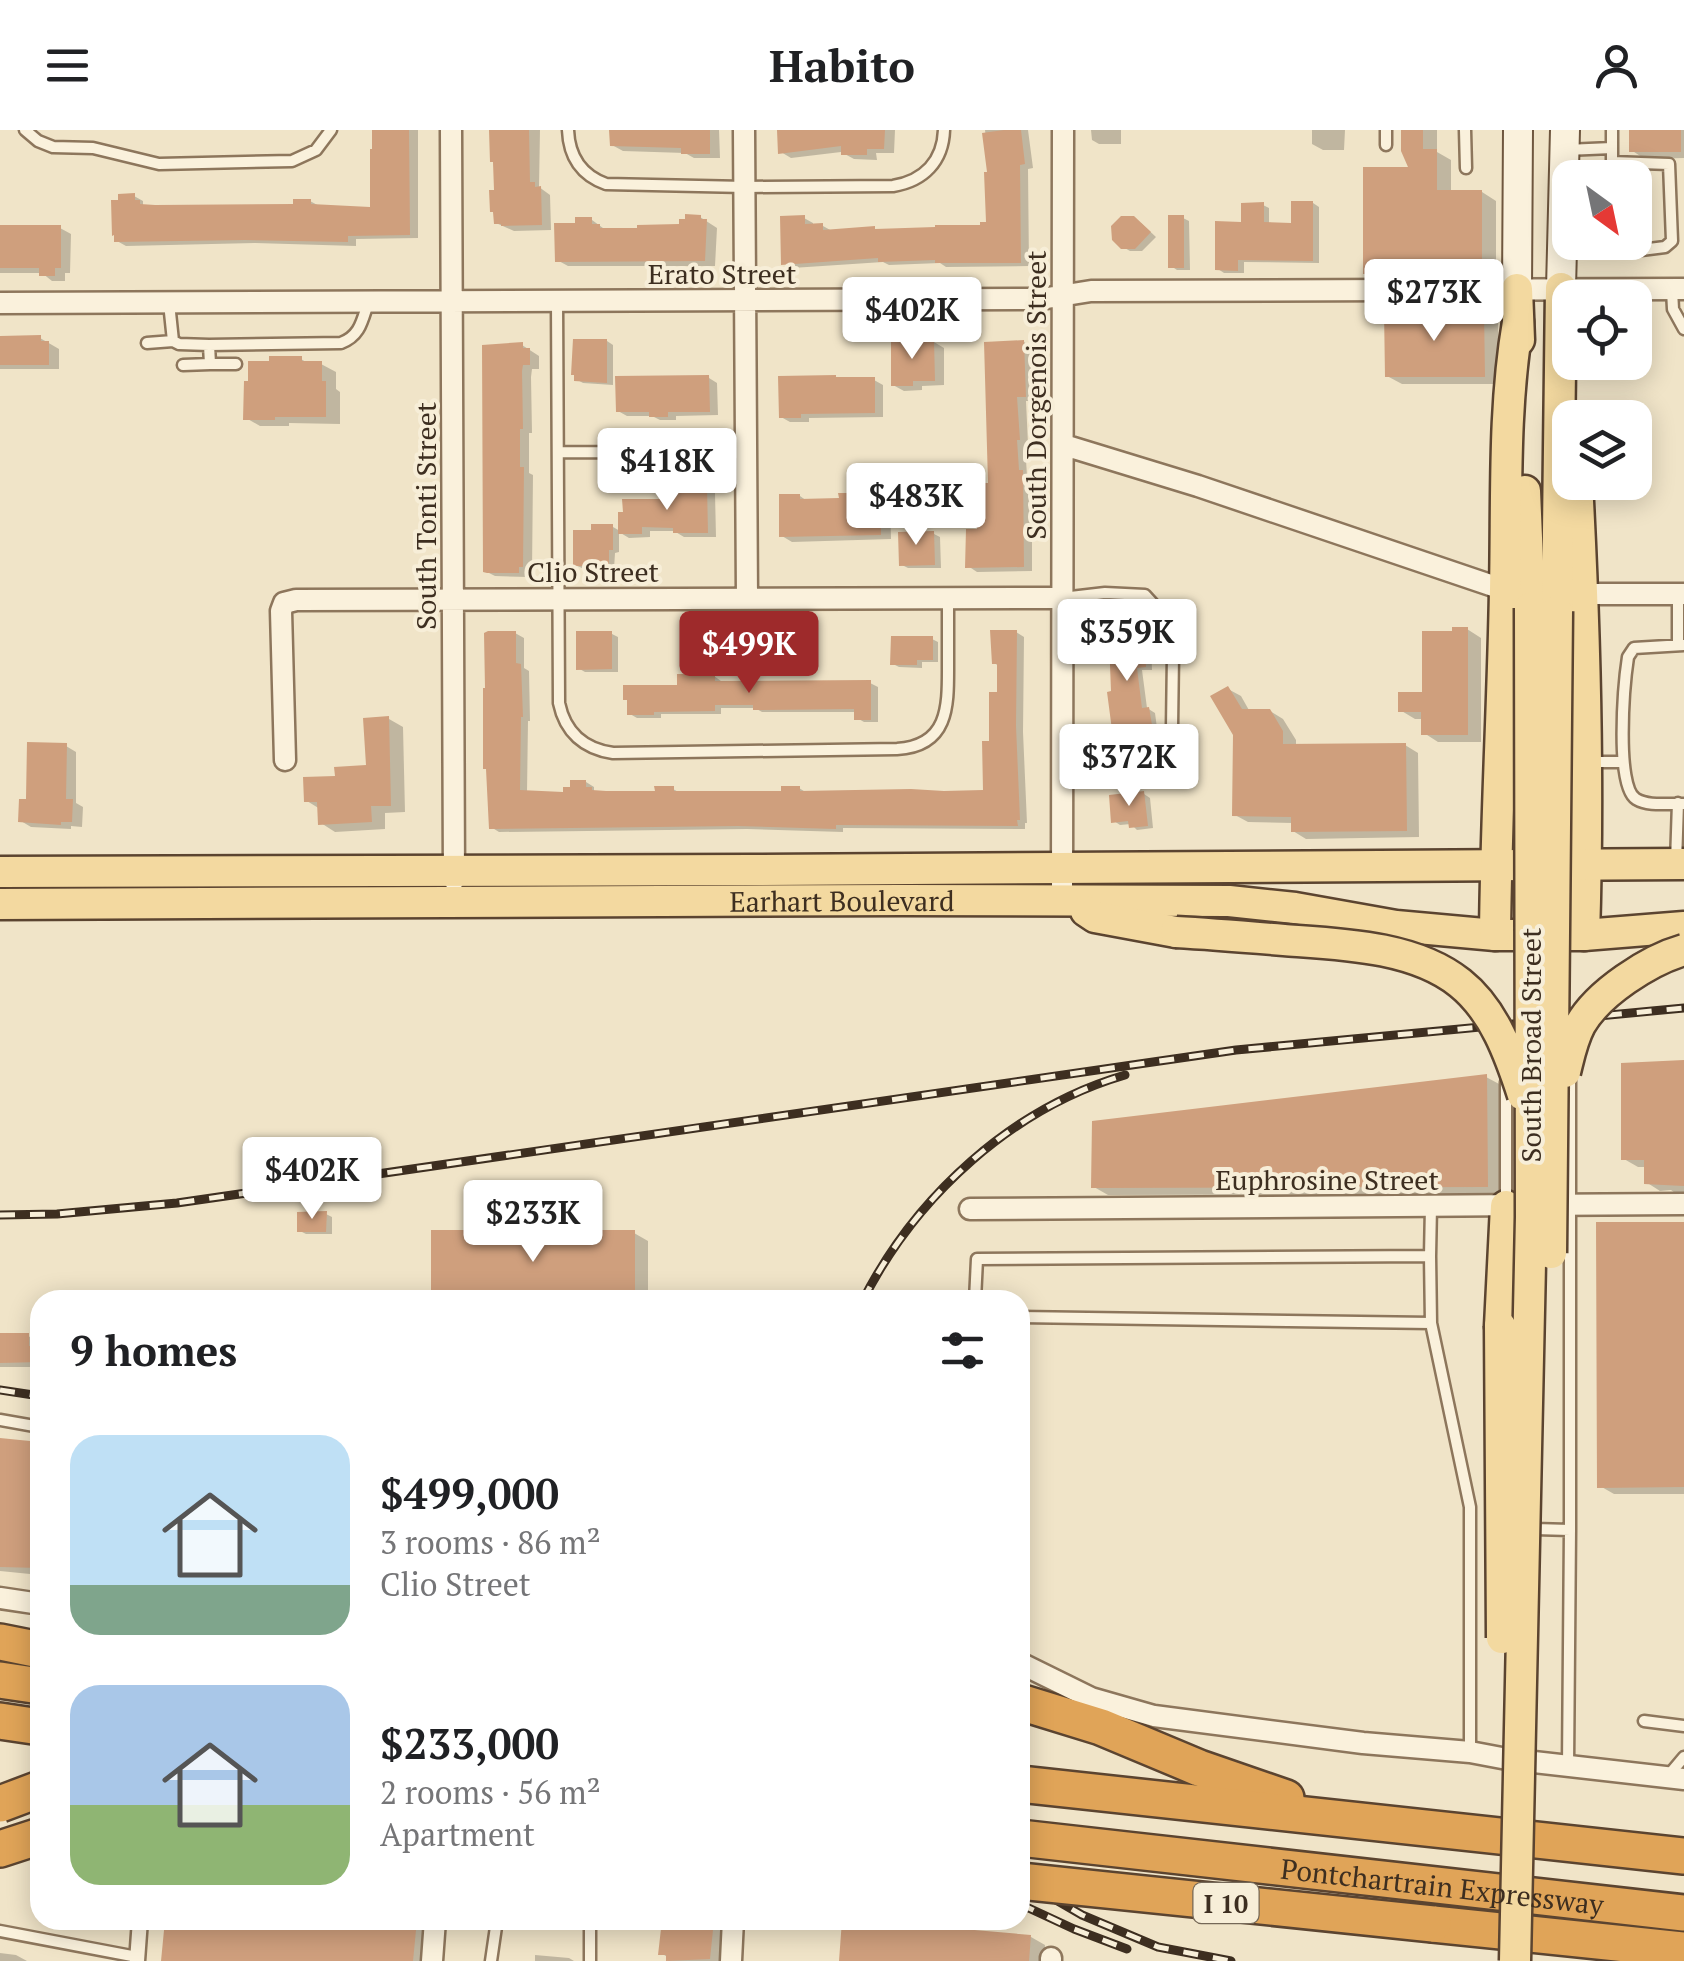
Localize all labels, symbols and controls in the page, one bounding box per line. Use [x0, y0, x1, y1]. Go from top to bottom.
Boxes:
text: Habito [769, 35, 915, 95]
icon: menu [40, 38, 95, 93]
icon: person [1589, 38, 1644, 93]
north arrow [1552, 160, 1652, 260]
map controls [1552, 160, 1652, 500]
street label: South Dorgenois Street [1017, 250, 1054, 540]
street label: Erato Street [648, 255, 797, 292]
pin: $273K [1364, 259, 1504, 344]
text: $273K [1386, 270, 1482, 312]
pin: $402K [842, 277, 982, 362]
button: locate [1552, 280, 1652, 380]
text: $402K [864, 288, 960, 330]
button: layers [1552, 400, 1652, 500]
street label: South Tonti Street [407, 401, 444, 630]
pin: $418K [597, 428, 737, 513]
text: $418K [619, 439, 715, 481]
pin: $483K [846, 463, 986, 548]
text: $483K [868, 474, 964, 516]
street label: Clio Street [527, 553, 660, 590]
pin: $359K [1057, 599, 1197, 684]
text: $359K [1079, 610, 1175, 652]
pin: $499K [679, 611, 819, 696]
text: $499K [701, 622, 797, 664]
pin: $372K [1059, 724, 1199, 809]
text: $372K [1081, 735, 1177, 777]
street label: Earhart Boulevard [729, 881, 955, 919]
street label: South Broad Street [1512, 927, 1549, 1162]
pin: $402K [242, 1137, 382, 1222]
text: $402K [264, 1148, 360, 1190]
street label: Euphrosine Street [1215, 1161, 1439, 1198]
pin: $233K [463, 1180, 603, 1265]
text: $233K [485, 1191, 581, 1233]
text: 9 homes [70, 1322, 237, 1378]
icon: filters [935, 1323, 990, 1378]
text: $499,000 [380, 1465, 559, 1521]
icon: home [150, 1475, 270, 1595]
text: 3 rooms · 86 m² [380, 1521, 601, 1563]
text: Clio Street [380, 1563, 531, 1605]
text: $233,000 [380, 1715, 559, 1771]
icon: home [150, 1725, 270, 1845]
text: 2 rooms · 56 m² [380, 1771, 601, 1813]
text: Apartment [380, 1813, 535, 1855]
street label: Pontchartrain Expressway [1279, 1849, 1606, 1922]
road number: I 10 [1194, 1883, 1258, 1923]

